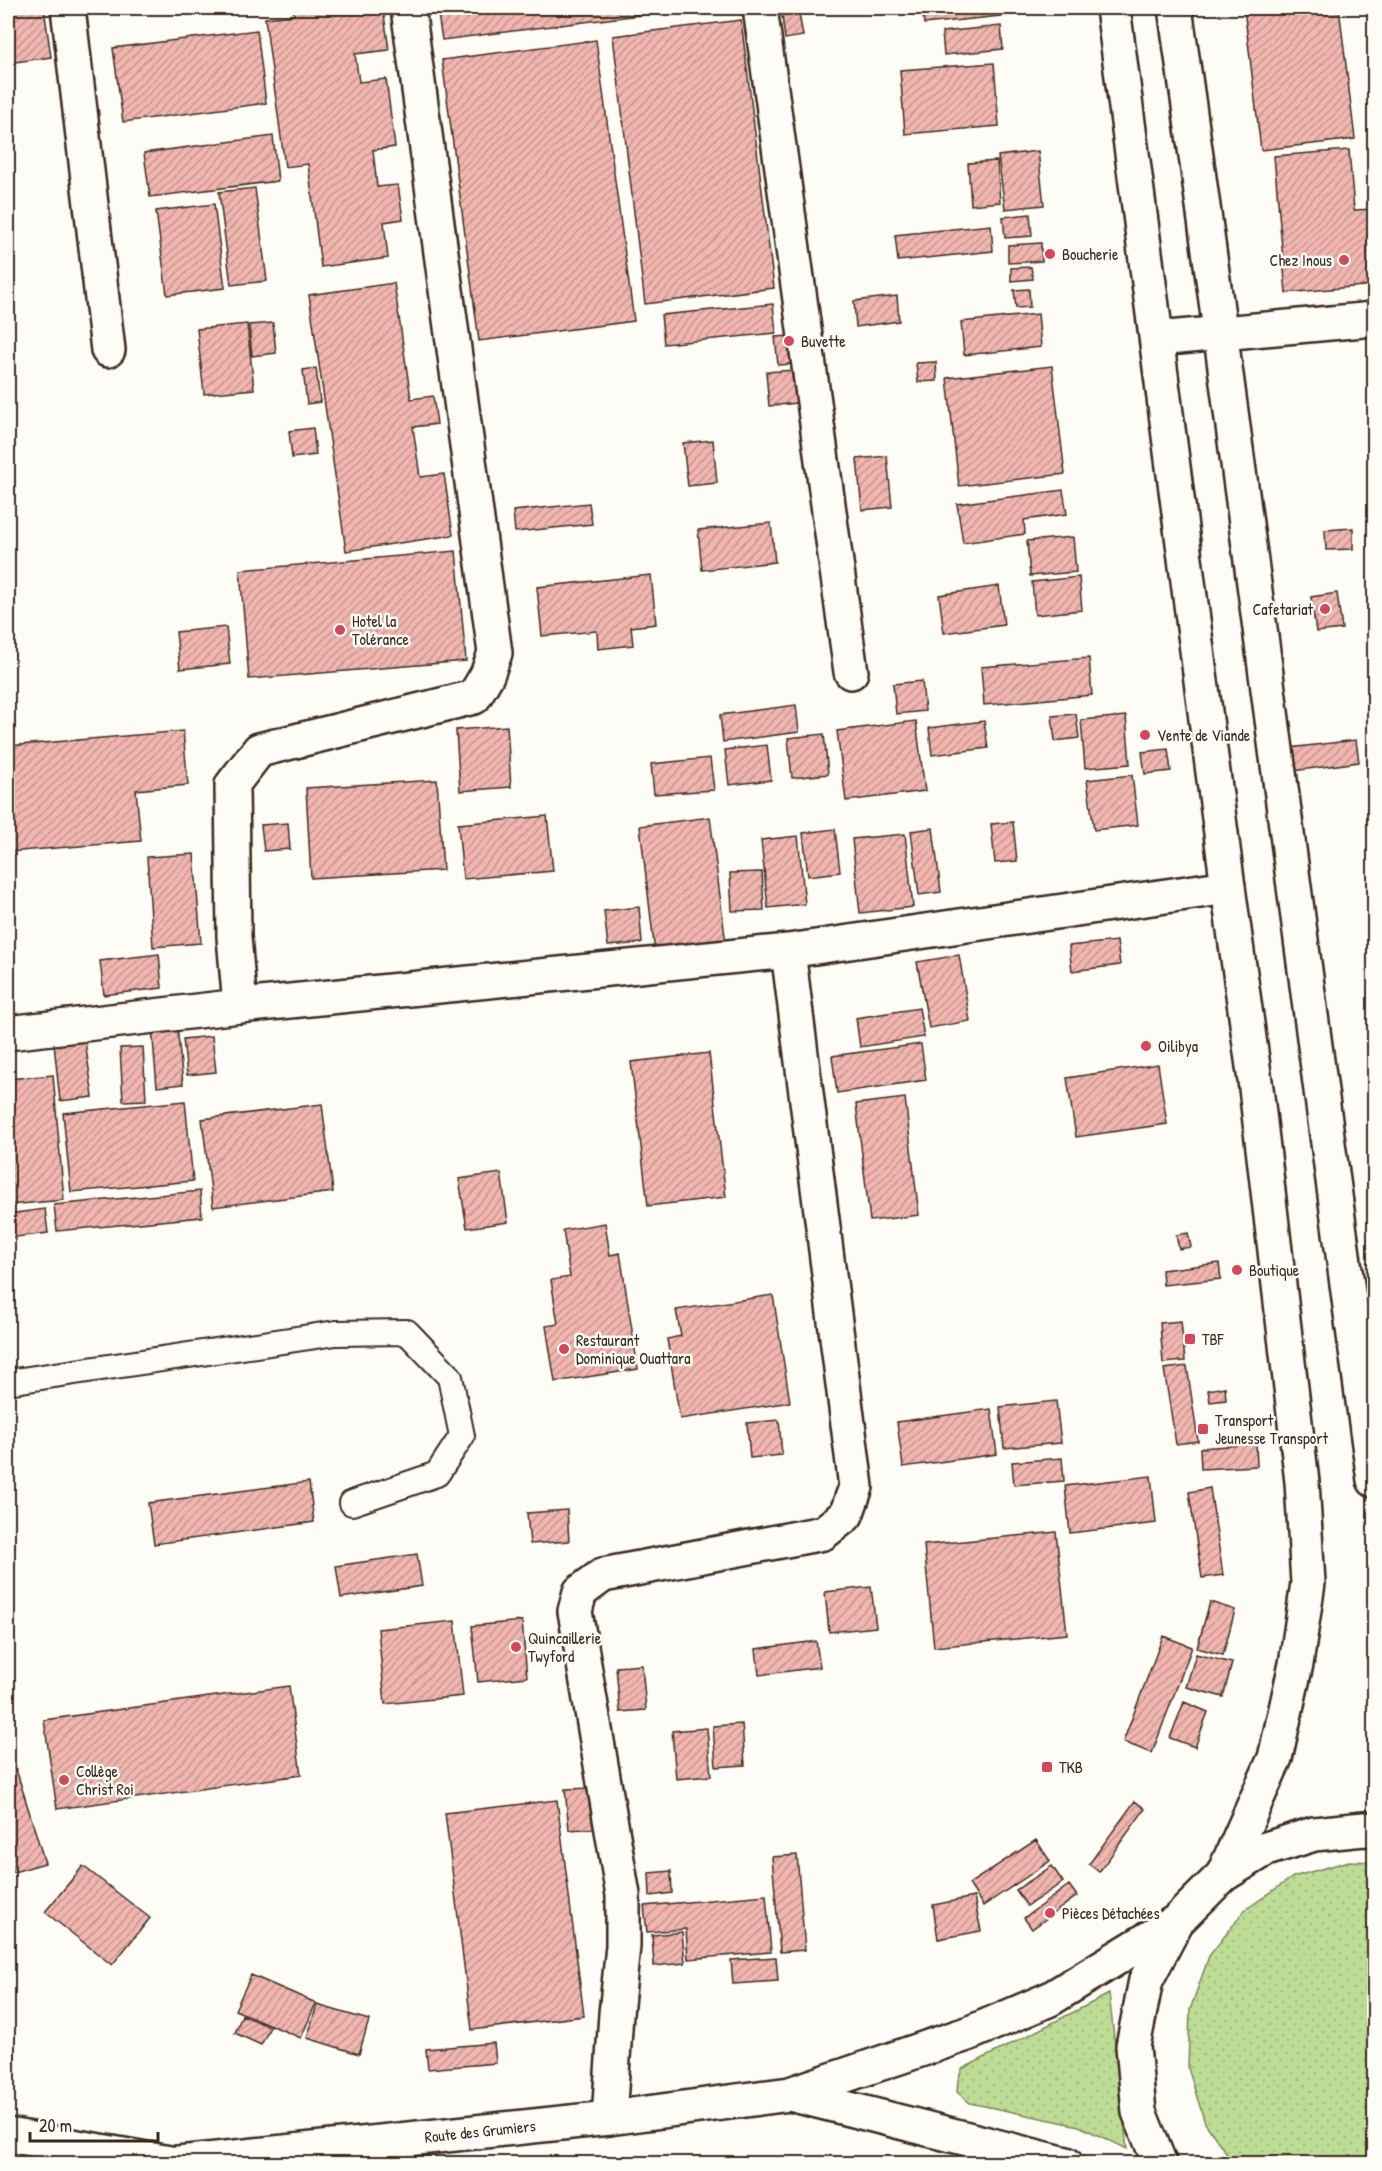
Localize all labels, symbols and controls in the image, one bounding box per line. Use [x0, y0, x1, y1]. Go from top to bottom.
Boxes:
place label: Boucherie [1062, 243, 1119, 265]
marker: Boucherie [1043, 247, 1057, 261]
place label: Chez Inous [1270, 249, 1332, 271]
marker: Chez Inous [1337, 253, 1351, 267]
place label: Buvette [801, 330, 846, 352]
marker: Buvette [782, 334, 796, 348]
place label: Cafetariat [1253, 598, 1313, 620]
marker: Cafetariat [1318, 602, 1332, 616]
place label: Hotel la Tolérance [352, 610, 409, 650]
marker: Hotel la Tolérance [333, 623, 347, 637]
place label: Vente de Viande [1157, 724, 1251, 746]
marker: Vente de Viande [1138, 728, 1152, 742]
place label: Oilibya [1158, 1035, 1198, 1057]
marker: Oilibya [1139, 1039, 1153, 1053]
place label: Boutique [1249, 1259, 1300, 1281]
marker: Boutique [1230, 1263, 1244, 1277]
place label: TBF [1202, 1328, 1225, 1350]
place label: Restaurant Dominique Ouattara [576, 1329, 690, 1369]
marker: TBF [1183, 1332, 1197, 1346]
marker: Restaurant Dominique Ouattara [557, 1342, 571, 1356]
place label: Transport Jeunesse Transport [1215, 1409, 1328, 1449]
marker: Transport Jeunesse Transport [1196, 1422, 1210, 1436]
place label: Quincaillerie Twyford [528, 1627, 602, 1667]
marker: Quincaillerie Twyford [509, 1640, 523, 1654]
place label: TKB [1059, 1756, 1083, 1778]
place label: Collège Christ Roi [76, 1760, 134, 1800]
marker: TKB [1040, 1760, 1054, 1774]
marker: Collège Christ Roi [57, 1773, 71, 1787]
place label: Pièces Détachées [1062, 1902, 1160, 1924]
marker: Pièces Détachées [1043, 1906, 1057, 1920]
scale bar [30, 2105, 158, 2143]
text: 20 m [39, 2113, 72, 2138]
street label: Route des Grumiers [423, 2114, 537, 2148]

